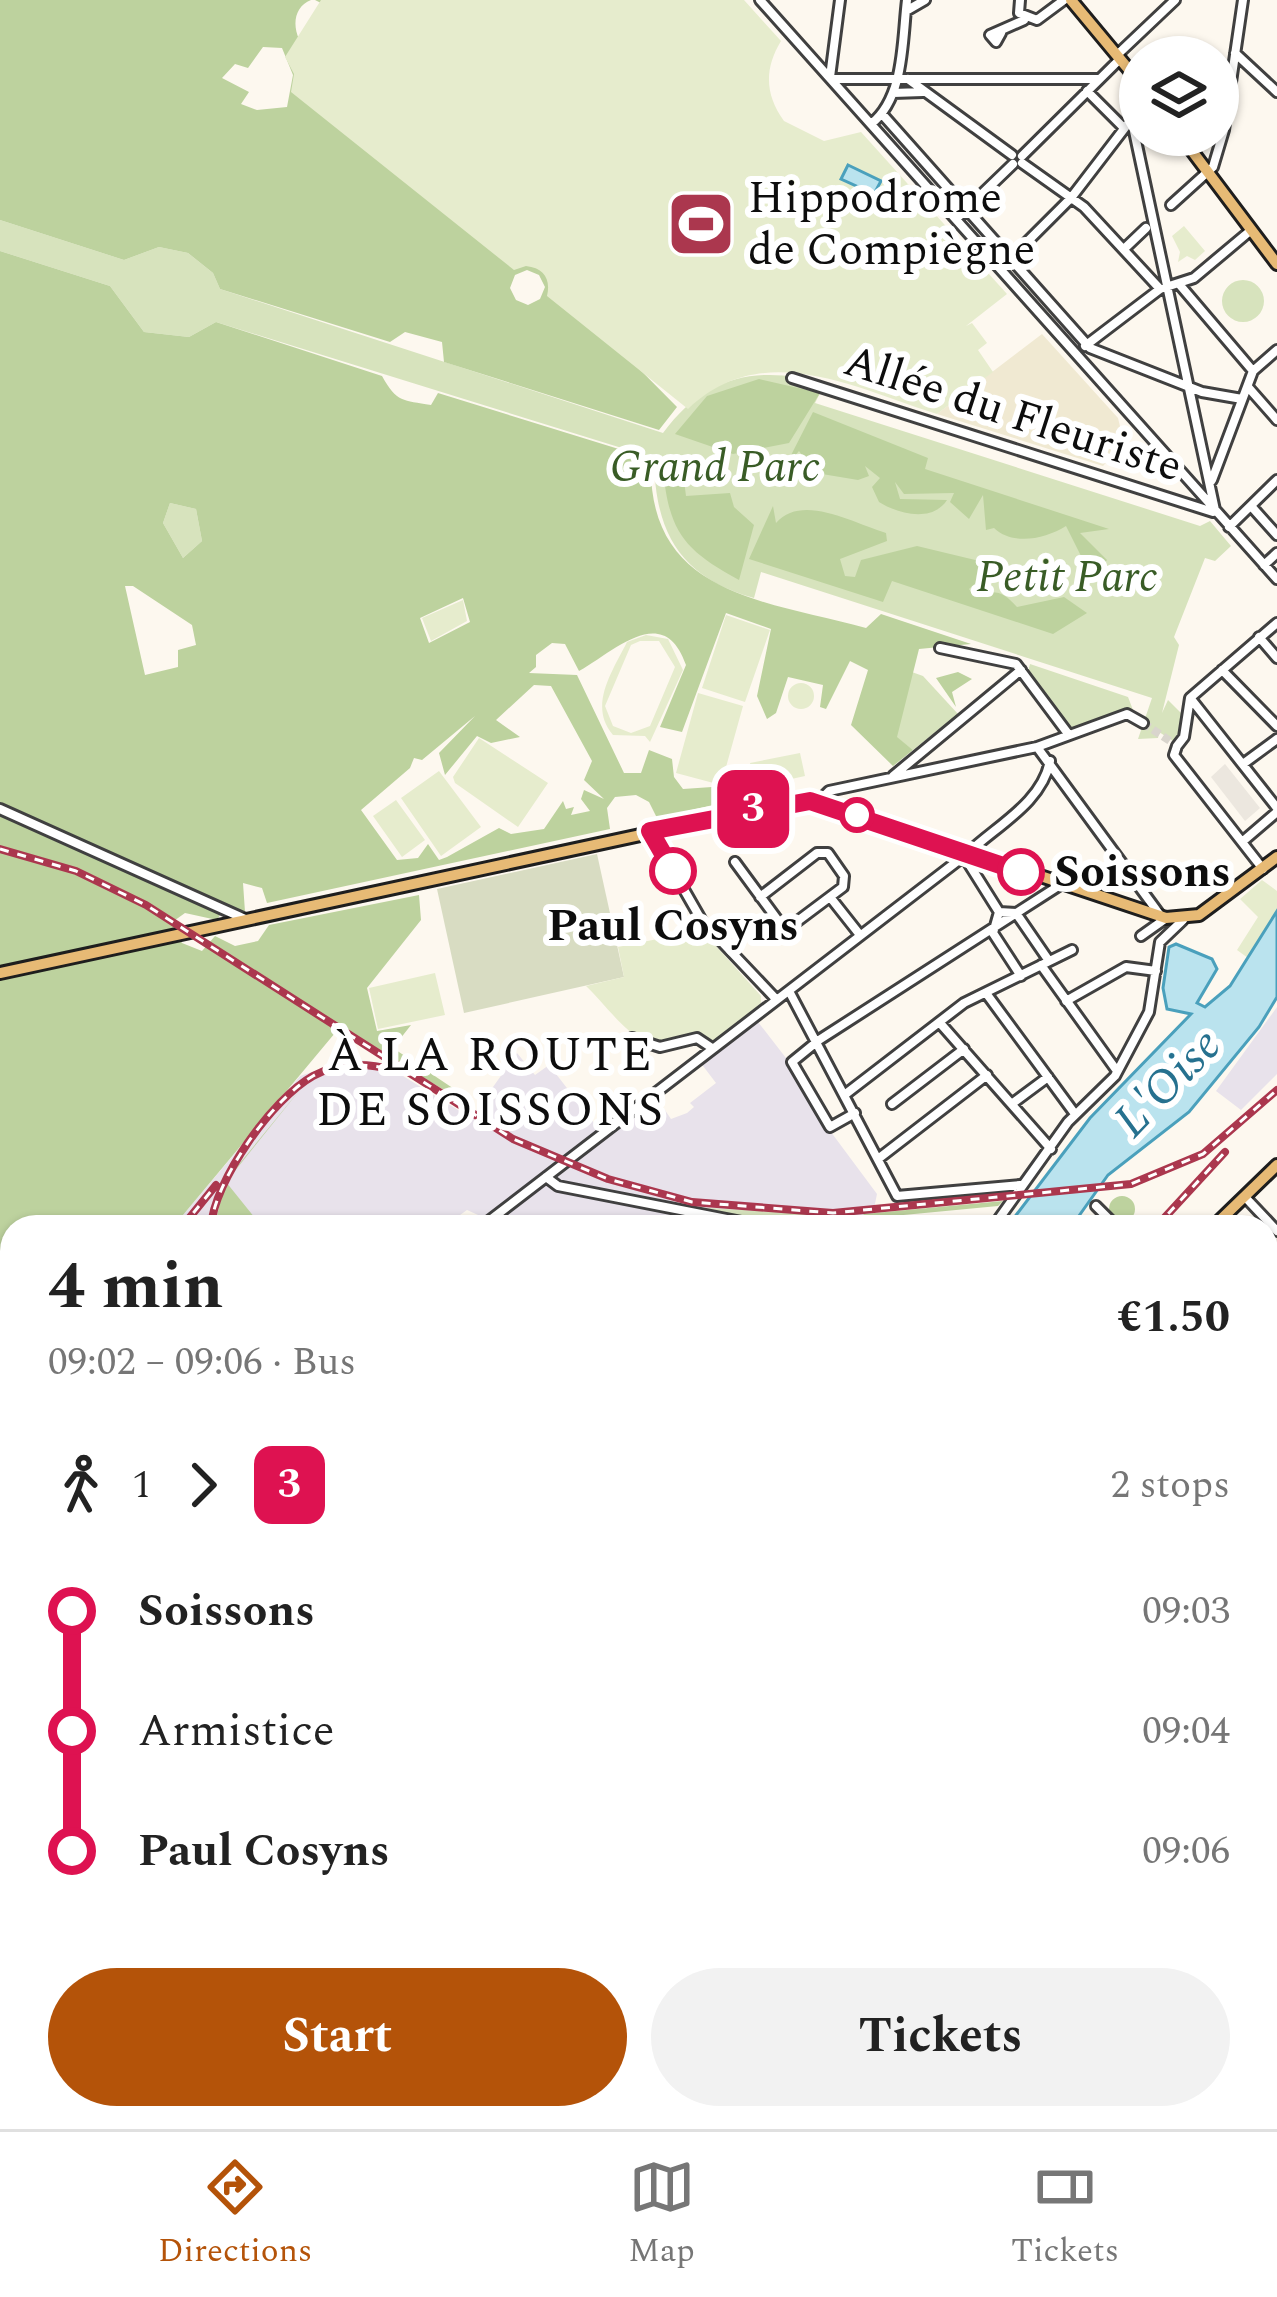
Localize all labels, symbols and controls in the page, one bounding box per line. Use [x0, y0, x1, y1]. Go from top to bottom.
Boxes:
map controls [1119, 36, 1239, 156]
button: layers [1119, 36, 1239, 156]
place label: Hippodrome de Compiègne [748, 164, 1035, 285]
sports icon: Hippodrome de Compiègne [666, 189, 736, 259]
street label: Allée du Fleuriste [835, 327, 1191, 501]
park label: Grand Parc [610, 433, 820, 502]
park label: Petit Parc [976, 543, 1158, 612]
line badge: 3 [714, 770, 792, 848]
text: 3 [741, 777, 765, 840]
unlabelled marker [841, 799, 873, 831]
place label: Soissons [1054, 838, 1231, 907]
marker: Paul Cosyns [651, 849, 695, 893]
marker: Soissons [999, 850, 1043, 894]
place label: Paul Cosyns [547, 892, 799, 961]
water label: L'Oise [1097, 1011, 1239, 1155]
district label: À LA ROUTE DE SOISSONS [316, 1019, 666, 1147]
text: 4 min [48, 1237, 224, 1338]
text: €1.50 [1117, 1283, 1230, 1352]
text: 09:02 – 09:06 · Bus [48, 1333, 356, 1392]
icon: walk [48, 1452, 114, 1518]
icon: forward [170, 1452, 236, 1518]
text: 3 [278, 1453, 301, 1516]
text: 1 [132, 1456, 152, 1515]
text: 2 stops [1110, 1456, 1230, 1515]
text: Soissons [138, 1577, 315, 1646]
text: 09:03 [1142, 1582, 1230, 1641]
text: Armistice [138, 1697, 335, 1766]
text: 09:04 [1142, 1702, 1230, 1761]
text: Paul Cosyns [138, 1817, 390, 1886]
text: 09:06 [1142, 1822, 1230, 1881]
button: Start [48, 1968, 627, 2106]
button: Tickets [651, 1968, 1230, 2106]
tab: Directions [158, 2154, 312, 2276]
tab: Map [628, 2154, 695, 2276]
tab: Tickets [1011, 2154, 1119, 2276]

